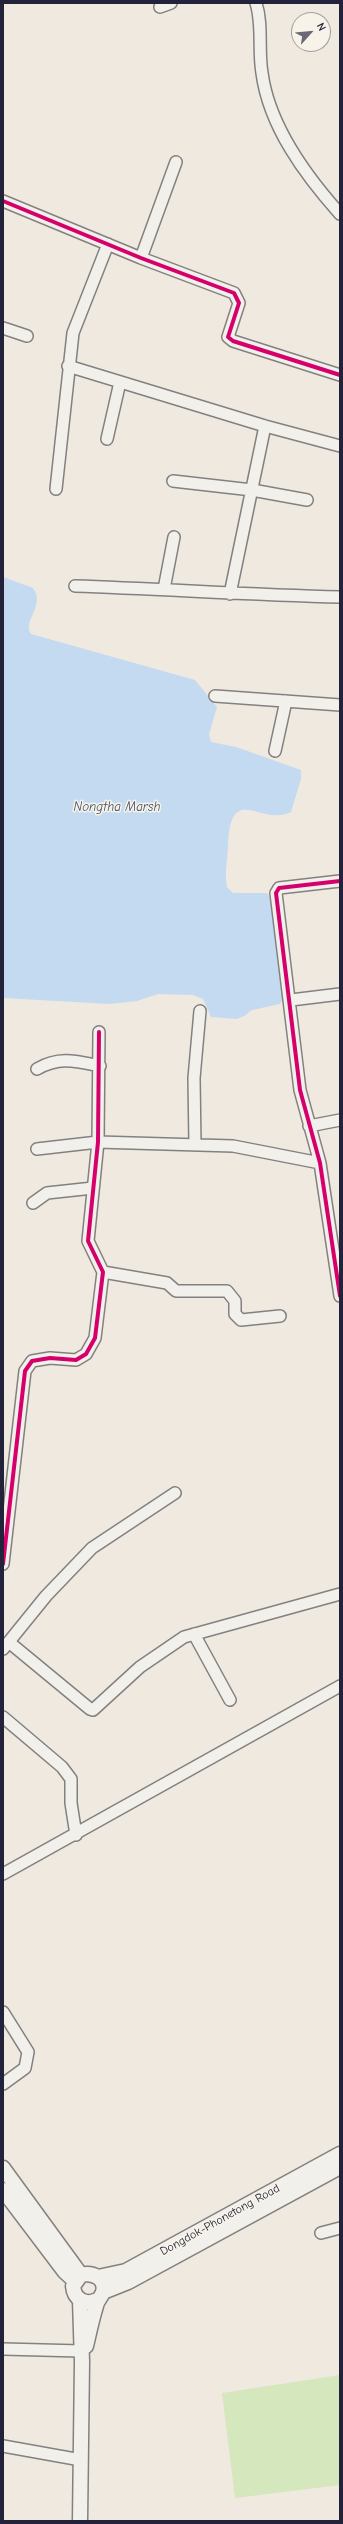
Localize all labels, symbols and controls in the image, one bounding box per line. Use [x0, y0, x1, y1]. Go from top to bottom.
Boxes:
north arrow [291, 12, 331, 52]
text: N [314, 21, 329, 33]
water label: Nongtha Marsh [74, 799, 160, 815]
street label: Dongdok-Phonetong Road [158, 2181, 282, 2259]

